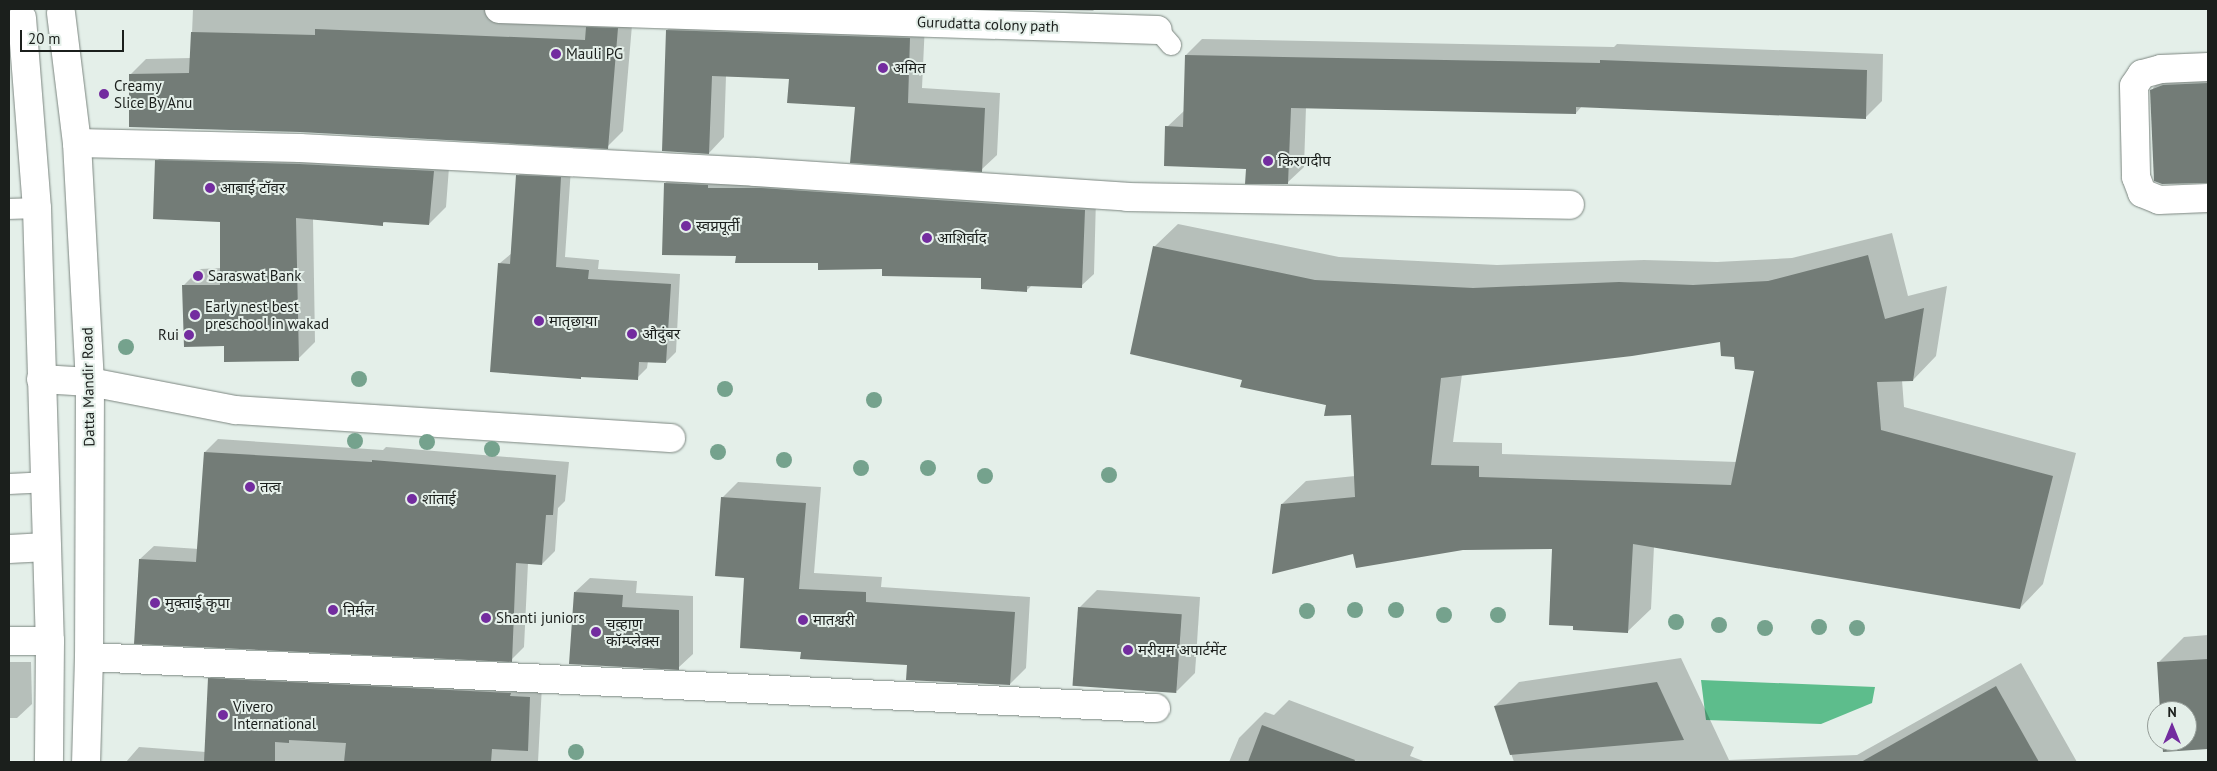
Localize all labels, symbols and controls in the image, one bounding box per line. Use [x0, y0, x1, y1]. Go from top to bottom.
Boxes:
street label: Gurudatta colony path [916, 13, 1060, 35]
scale bar [22, 20, 126, 52]
text: 20 m [28, 29, 61, 48]
place label: Mauli PG [566, 45, 623, 63]
marker: Mauli PG [550, 48, 562, 60]
place label: अमित [893, 59, 926, 77]
marker: अमित [877, 62, 889, 74]
place label: Creamy Slice By Anu [114, 76, 193, 111]
marker: Creamy Slice By Anu [98, 88, 110, 100]
place label: किरणदीप [1278, 152, 1331, 170]
marker: किरणदीप [1262, 155, 1274, 167]
place label: आबाई टॉवर [220, 179, 285, 197]
marker: आबाई टॉवर [204, 182, 216, 194]
place label: स्वप्नपूर्ती [696, 217, 740, 235]
marker: स्वप्नपूर्ती [680, 220, 692, 232]
place label: आशिर्वाद [937, 229, 987, 247]
marker: आशिर्वाद [921, 232, 933, 244]
place label: Saraswat Bank [208, 267, 301, 285]
marker: Saraswat Bank [192, 270, 204, 282]
place label: Early nest best preschool in wakad [205, 297, 329, 332]
marker: Early nest best preschool in wakad [189, 309, 201, 321]
place label: मातृछाया [549, 312, 597, 330]
marker: मातृछाया [533, 315, 545, 327]
place label: औदुंबर [642, 325, 680, 343]
place label: Rui [158, 326, 179, 344]
street label: Datta Mandir Road [78, 327, 98, 447]
marker: औदुंबर [626, 328, 638, 340]
marker: Rui [183, 329, 195, 341]
place label: तत्व [260, 478, 281, 496]
marker: तत्व [244, 481, 256, 493]
place label: शांताई [422, 490, 456, 508]
marker: शांताई [406, 493, 418, 505]
place label: मुक्ताई कृपा [165, 594, 230, 612]
marker: मुक्ताई कृपा [149, 597, 161, 609]
place label: निर्मल [343, 601, 374, 619]
marker: निर्मल [327, 604, 339, 616]
place label: Shanti juniors [496, 609, 585, 627]
place label: मातश्वरी [813, 611, 855, 629]
marker: Shanti juniors [480, 612, 492, 624]
place label: चव्हाण कॉम्प्लेक्स [606, 614, 659, 649]
marker: मातश्वरी [797, 614, 809, 626]
marker: चव्हाण कॉम्प्लेक्स [590, 626, 602, 638]
place label: मरीयम अपार्टमेंट [1138, 641, 1227, 659]
marker: मरीयम अपार्टमेंट [1122, 644, 1134, 656]
place label: Vivero International [233, 697, 316, 732]
north arrow [2147, 701, 2197, 751]
text: N [2167, 703, 2177, 721]
marker: Vivero International [217, 709, 229, 721]

